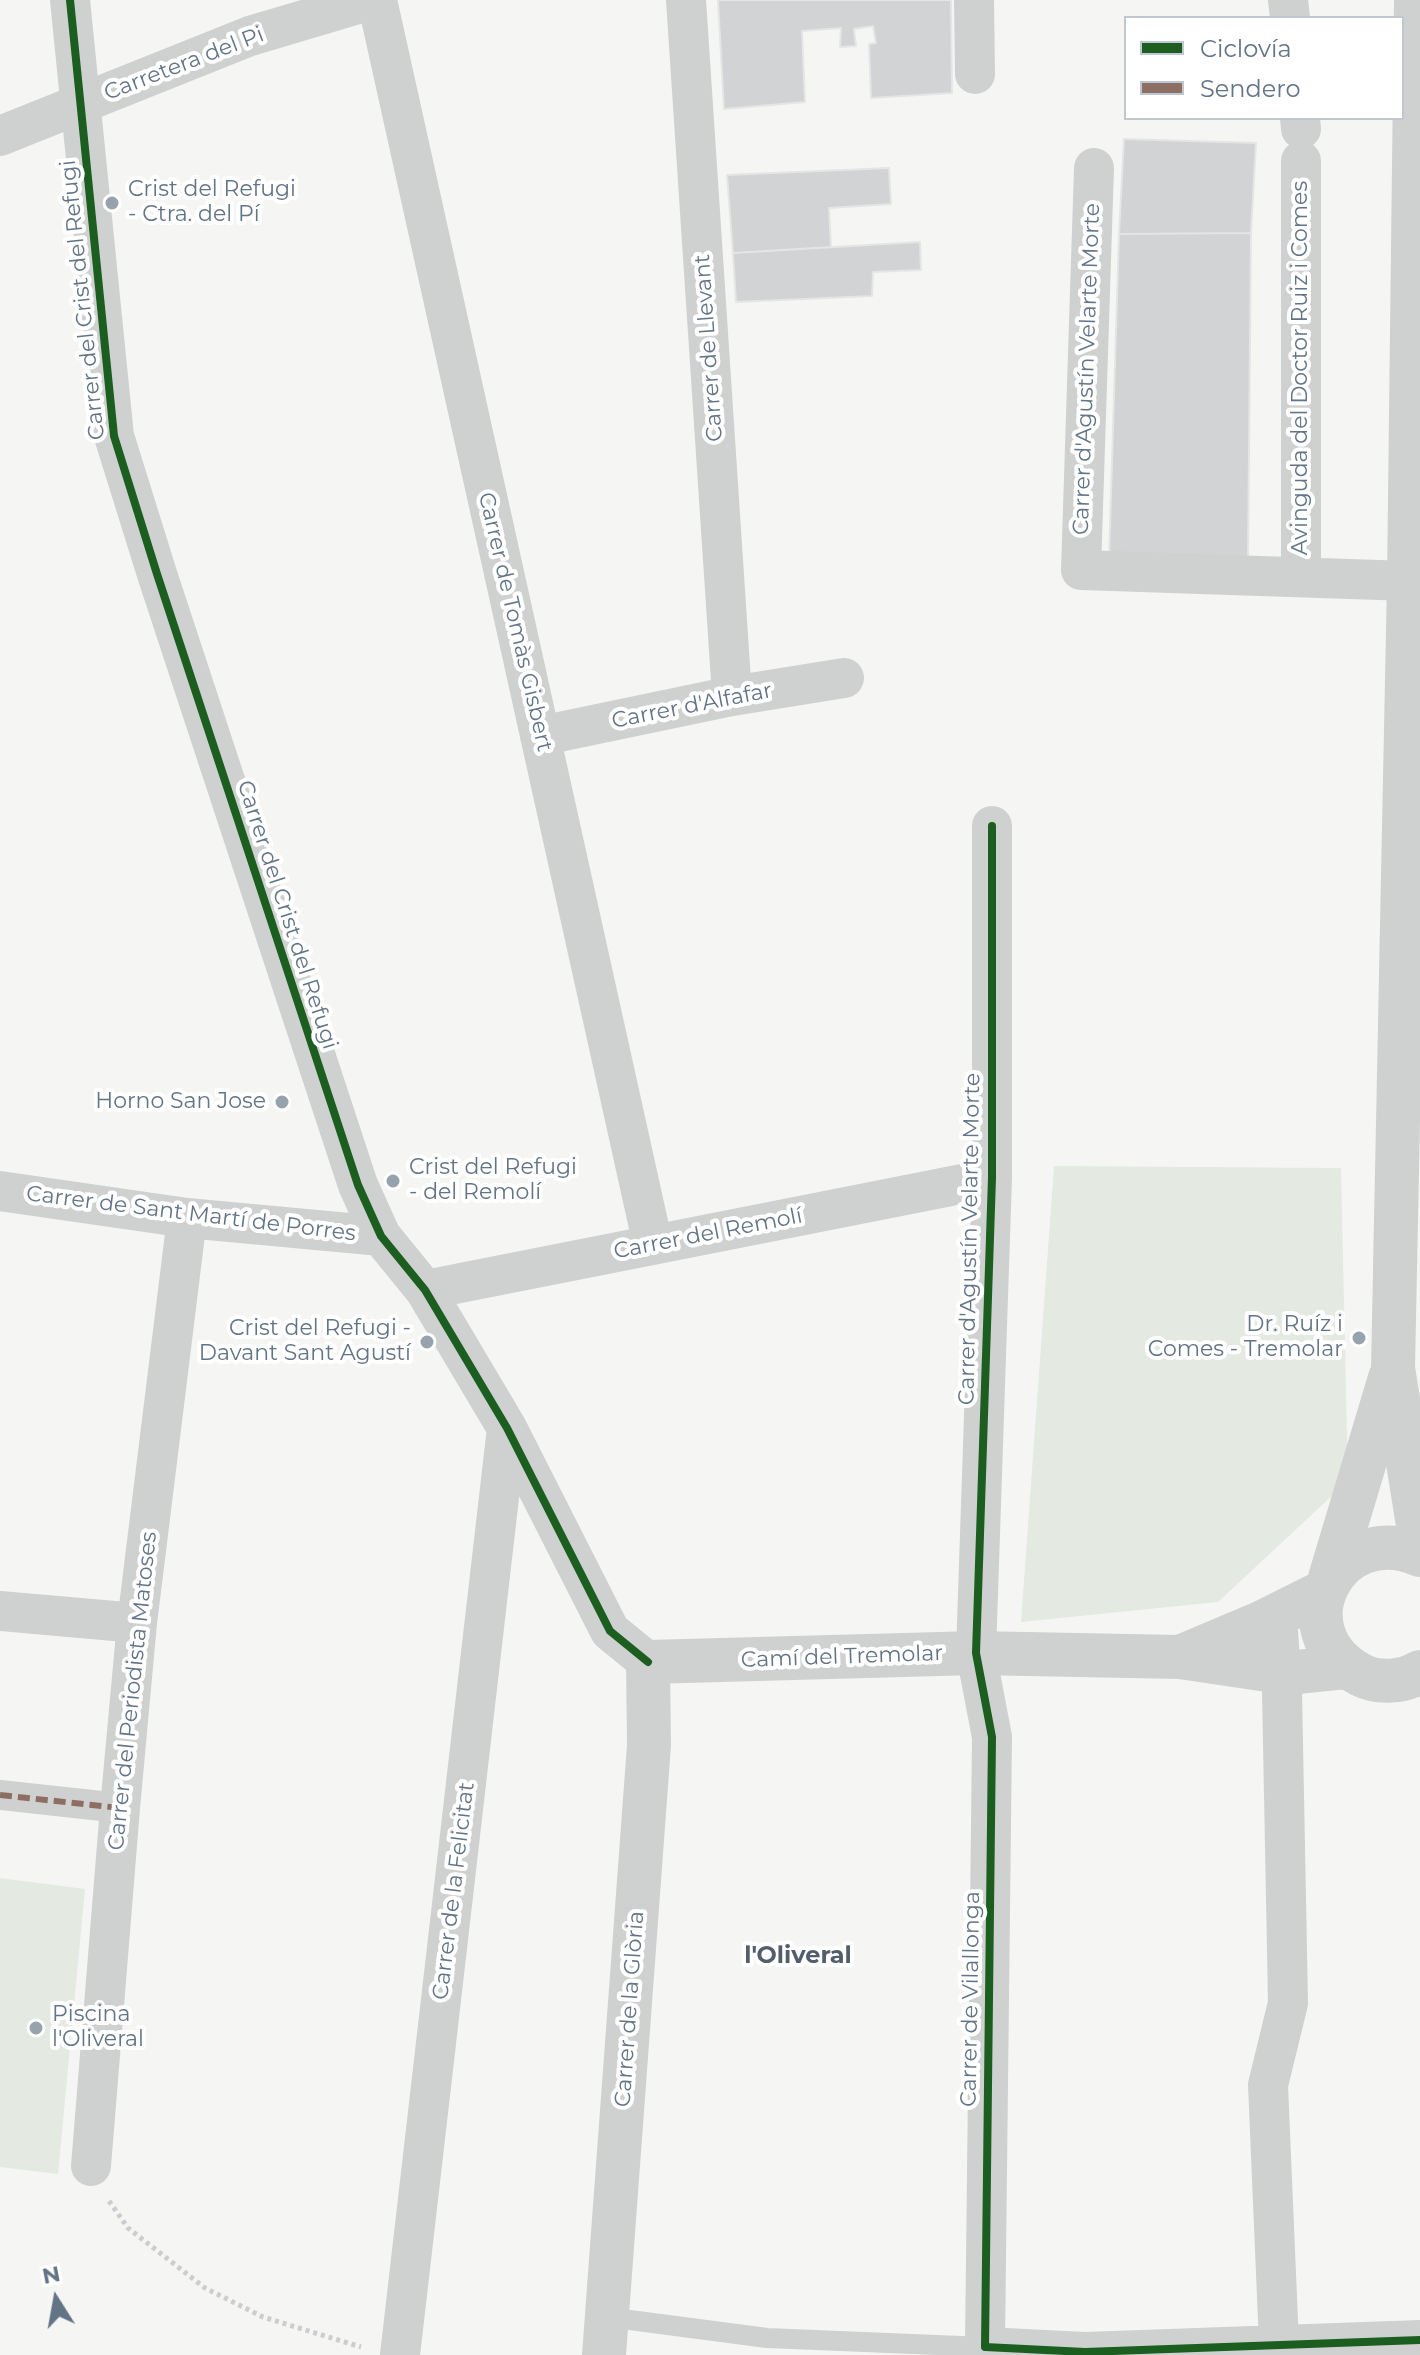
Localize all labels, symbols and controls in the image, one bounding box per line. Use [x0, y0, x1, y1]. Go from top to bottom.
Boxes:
legend [1124, 16, 1404, 120]
street label: Carretera del Pi [100, 21, 268, 107]
text: Ciclovía [1200, 34, 1292, 63]
text: Sendero [1200, 74, 1301, 103]
street label: Carrer del Crist del Refugi [55, 159, 111, 441]
place label: Crist del Refugi - Ctra. del Pí [128, 177, 296, 228]
street label: Avinguda del Doctor Ruiz i Comes [1288, 181, 1314, 555]
marker: Crist del Refugi - Ctra. del Pí [103, 194, 121, 212]
street label: Carrer d'Agustín Velarte Morte [1068, 202, 1106, 536]
street label: Carrer de Llevant [689, 253, 729, 443]
street label: Carrer de Tomàs Gisbert [472, 490, 558, 754]
street label: Carrer d'Alfafar [610, 678, 774, 734]
street label: Carrer del Crist del Refugi [231, 777, 343, 1053]
street label: Carrer d'Agustín Velarte Morte [954, 1073, 986, 1405]
place label: Horno San Jose [95, 1089, 266, 1115]
marker: Horno San Jose [273, 1093, 291, 1111]
place label: Crist del Refugi - del Remolí [409, 1155, 577, 1206]
marker: Crist del Refugi - del Remolí [384, 1172, 402, 1190]
street label: Carrer de Sant Martí de Porres [25, 1181, 357, 1247]
street label: Carrer del Remolí [611, 1203, 805, 1265]
place label: Dr. Ruíz i Comes - Tremolar [1148, 1312, 1343, 1364]
place label: Crist del Refugi - Davant Sant Agustí [199, 1316, 411, 1368]
marker: Dr. Ruíz i Comes - Tremolar [1350, 1329, 1368, 1347]
marker: Crist del Refugi - Davant Sant Agustí [418, 1333, 436, 1351]
street label: Carrer del Periodista Matoses [103, 1530, 163, 1852]
street label: Camí del Tremolar [740, 1640, 944, 1674]
street label: Carrer de la Felicitat [428, 1781, 480, 2001]
street label: Carrer de Vilallonga [956, 1891, 986, 2107]
street label: Carrer de la Glòria [610, 1910, 650, 2108]
district label: l'Oliveral [744, 1942, 852, 1970]
place label: Piscina l'Oliveral [52, 2002, 144, 2054]
marker: Piscina l'Oliveral [27, 2019, 45, 2037]
north arrow [16, 2259, 96, 2339]
text: N [40, 2260, 63, 2290]

